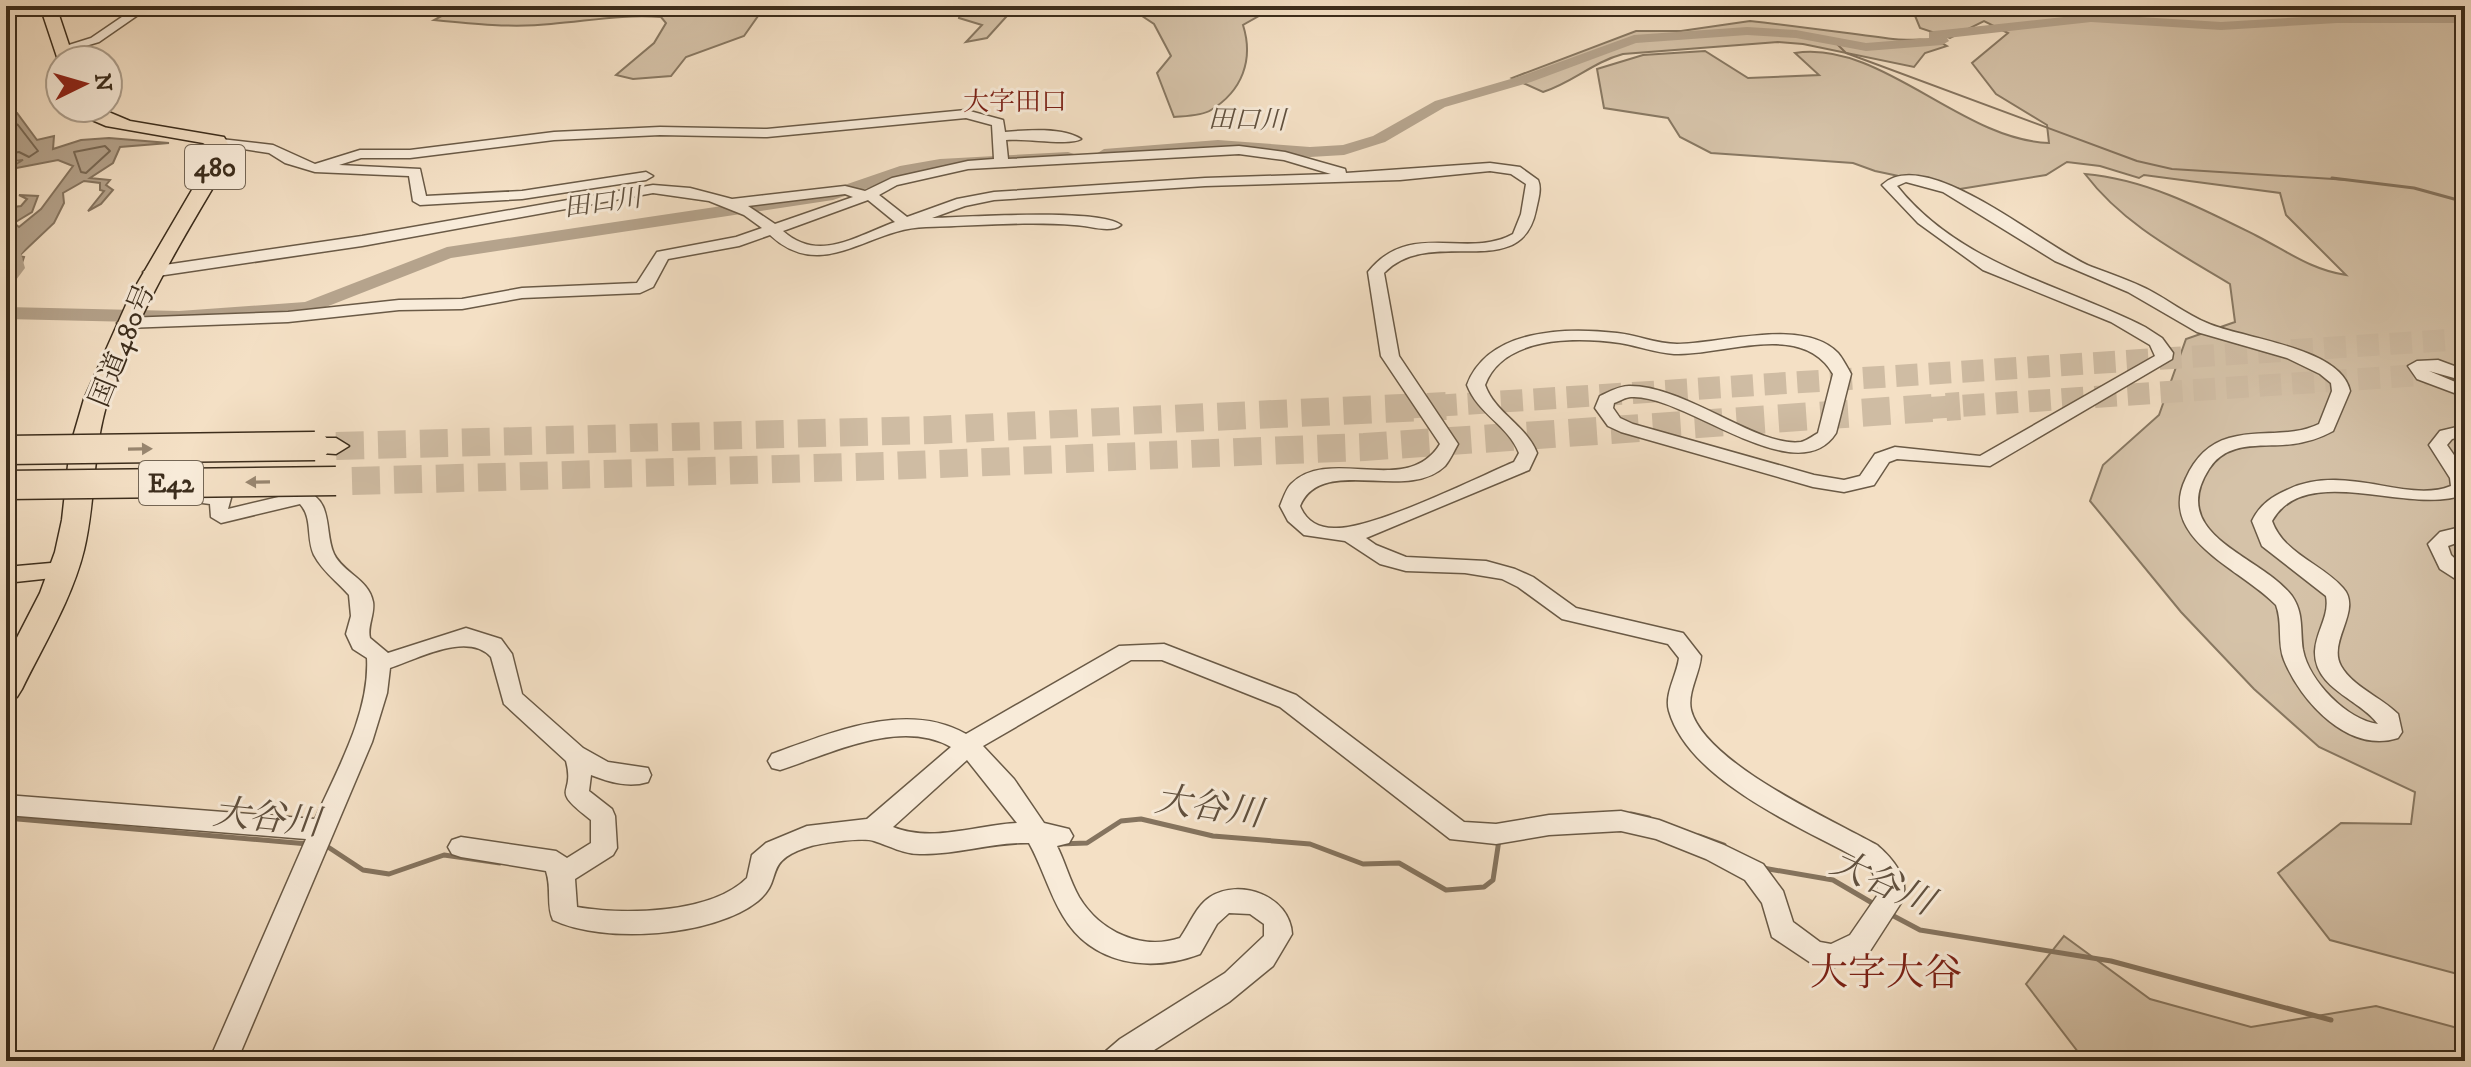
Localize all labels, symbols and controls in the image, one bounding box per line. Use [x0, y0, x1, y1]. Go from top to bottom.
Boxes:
north arrow [44, 44, 124, 124]
text: N [88, 72, 117, 93]
district label: 大字田口 [963, 86, 1067, 119]
water label: 田口川 [1208, 103, 1289, 138]
road number: 480 [185, 145, 245, 189]
water label: 田口川 [561, 181, 646, 225]
street label: 国道480号 [82, 279, 163, 412]
one-way arrow [128, 443, 153, 455]
road number: E42 [139, 461, 203, 505]
one-way arrow [245, 476, 270, 488]
water label: 大谷川 [1152, 778, 1269, 838]
water label: 大谷川 [211, 790, 327, 847]
water label: 大谷川 [1823, 841, 1944, 927]
district label: 大字大谷 [1810, 950, 1962, 998]

